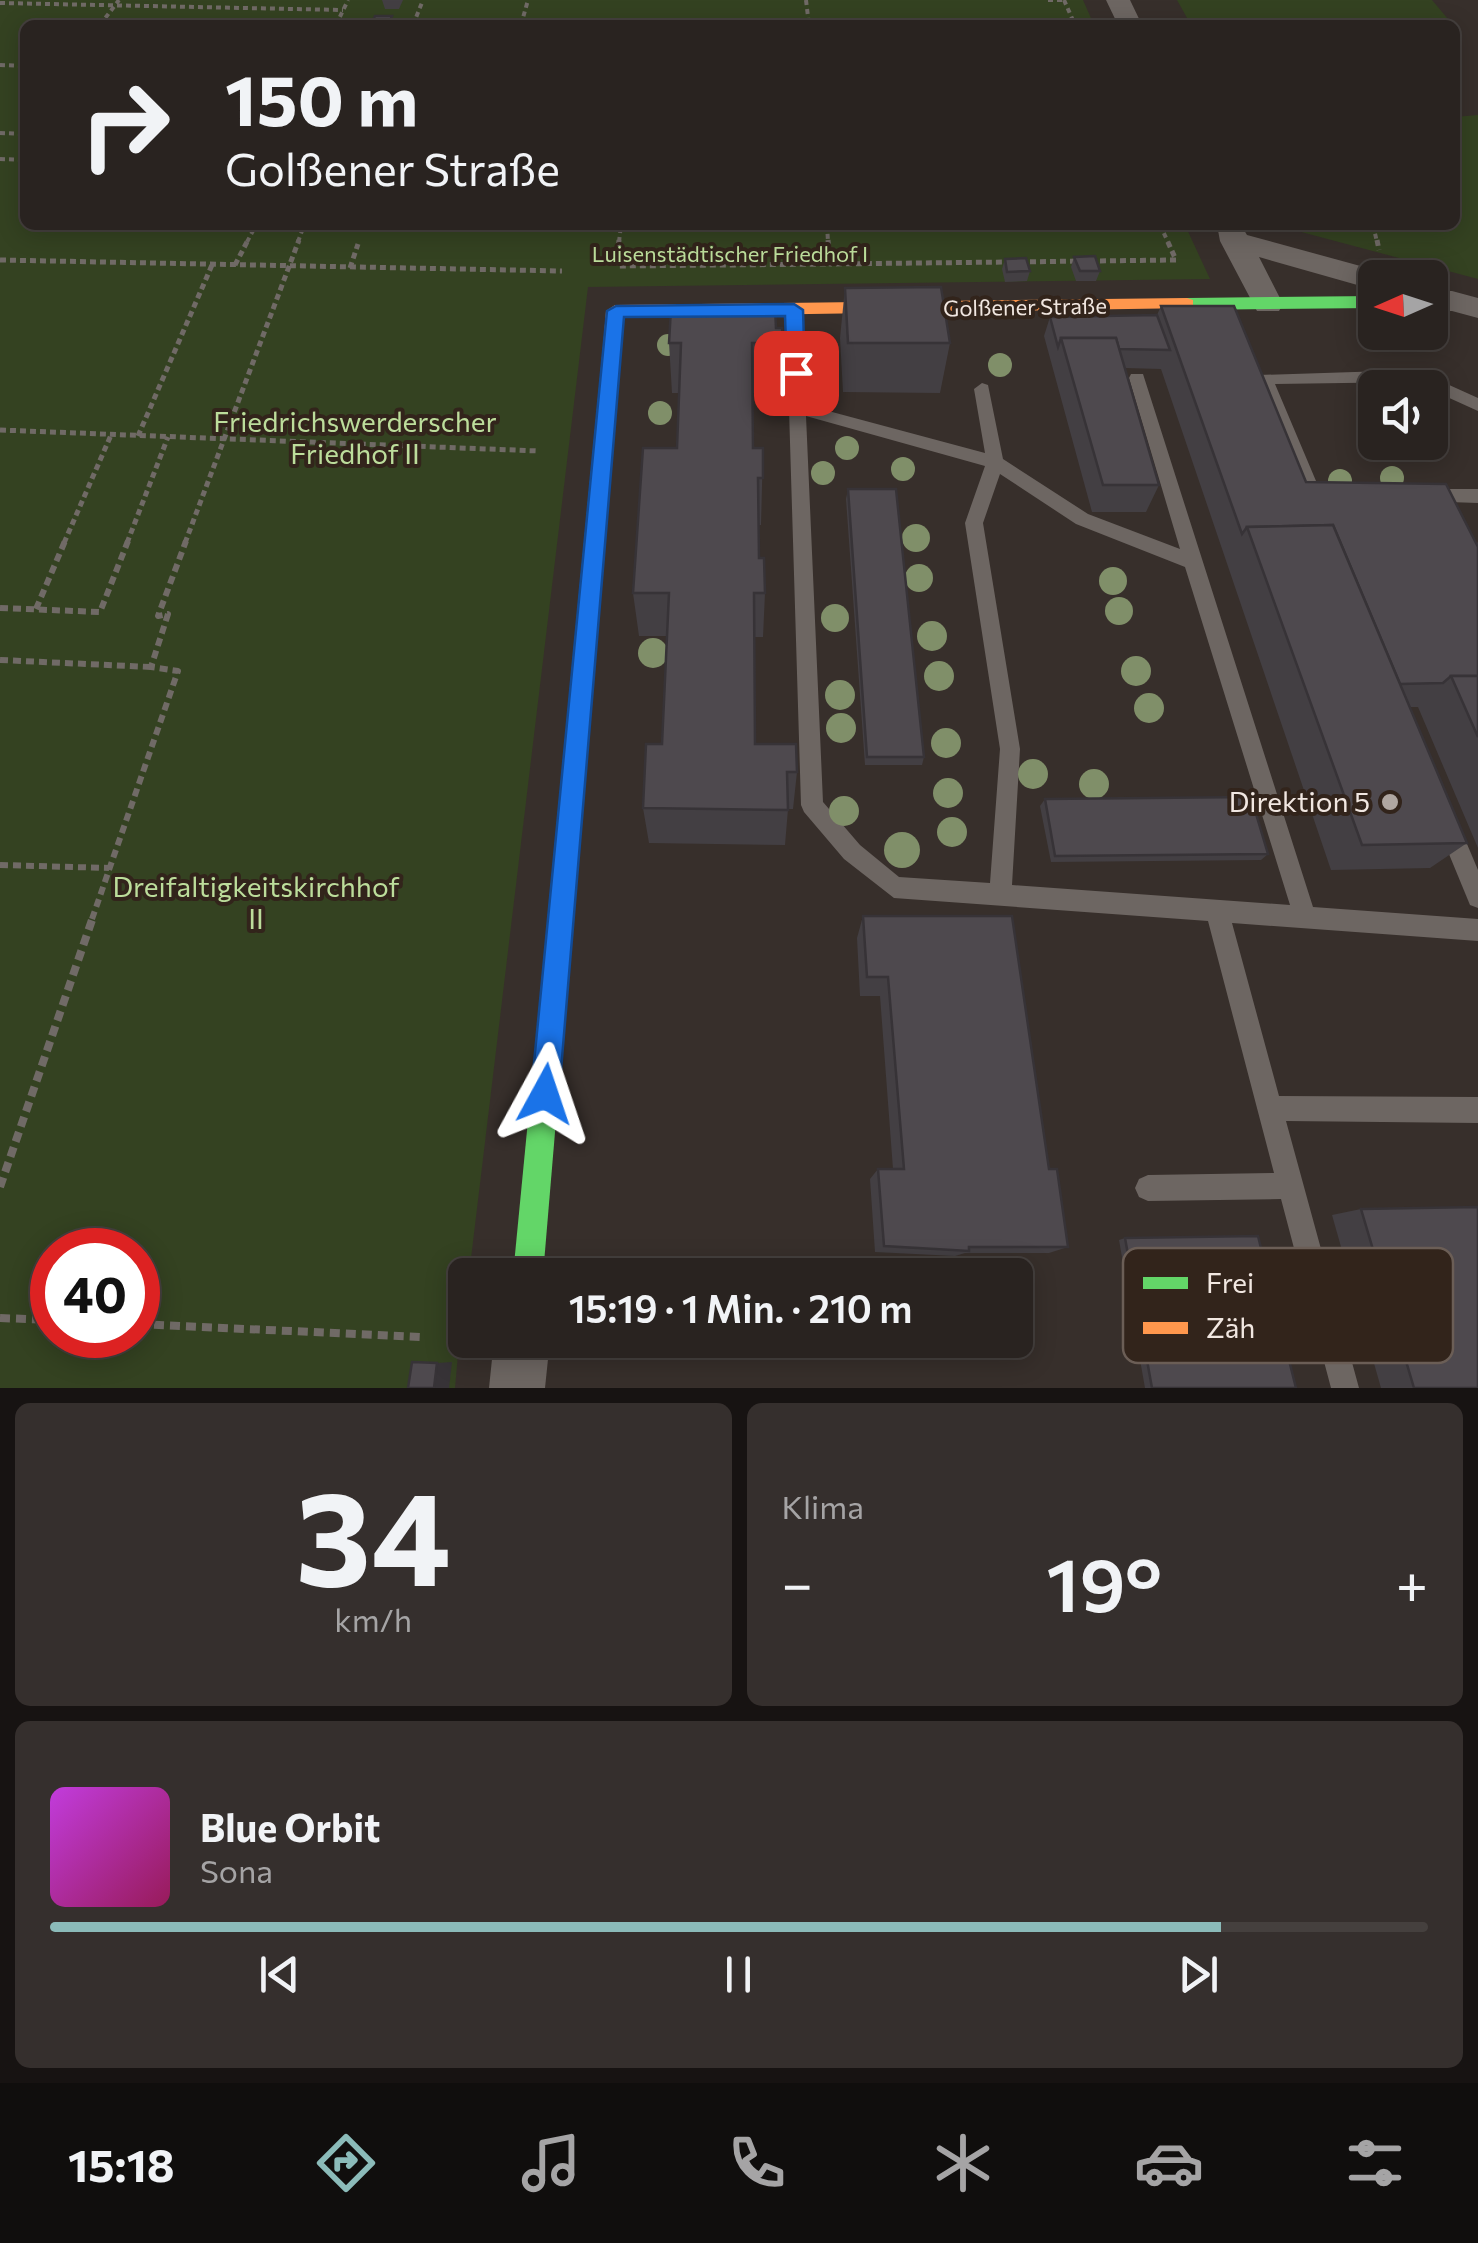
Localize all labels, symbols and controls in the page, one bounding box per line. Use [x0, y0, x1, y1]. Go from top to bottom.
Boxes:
text: 150 m [225, 55, 418, 140]
icon: right [60, 60, 190, 190]
text: Golßener Straße [225, 140, 560, 195]
park label: Luisenstädtischer Friedhof I [592, 240, 868, 267]
north arrow [1358, 260, 1448, 350]
map controls [1358, 260, 1448, 460]
street label: Golßener Straße [943, 292, 1107, 321]
pin [754, 331, 839, 416]
icon: arrive [769, 346, 824, 401]
button: sound [1358, 370, 1448, 460]
park label: Friedrichswerderscher Friedhof II [213, 404, 497, 470]
place label: Direktion 5 [1229, 784, 1370, 818]
marker: Direktion 5 [1379, 791, 1401, 813]
park label: Dreifaltigkeitskirchhof II [113, 869, 400, 935]
position arrow [493, 1042, 597, 1146]
speed limit sign: 40 [30, 1228, 160, 1358]
legend [1123, 1248, 1453, 1363]
text: Frei [1206, 1265, 1254, 1299]
text: 15:19 · 1 Min. · 210 m [569, 1284, 912, 1331]
text: Zäh [1206, 1310, 1255, 1344]
text: 34 [296, 1454, 451, 1613]
text: Klima [782, 1486, 864, 1526]
text: 19° [1046, 1536, 1162, 1627]
text: − [782, 1548, 813, 1615]
text: + [1396, 1548, 1428, 1615]
text: km/h [334, 1599, 412, 1639]
text: Blue Orbit [200, 1803, 380, 1850]
text: Sona [200, 1850, 273, 1890]
icon: previous [252, 1947, 307, 2002]
icon: pause [711, 1947, 766, 2002]
icon: next [1171, 1947, 1226, 2002]
icon: directions [311, 2128, 381, 2198]
icon: music [516, 2128, 586, 2198]
icon: phone [722, 2128, 792, 2198]
icon: climate [928, 2128, 998, 2198]
icon: car [1134, 2128, 1204, 2198]
icon: filters [1340, 2128, 1410, 2198]
text: 15:18 [68, 2136, 175, 2191]

